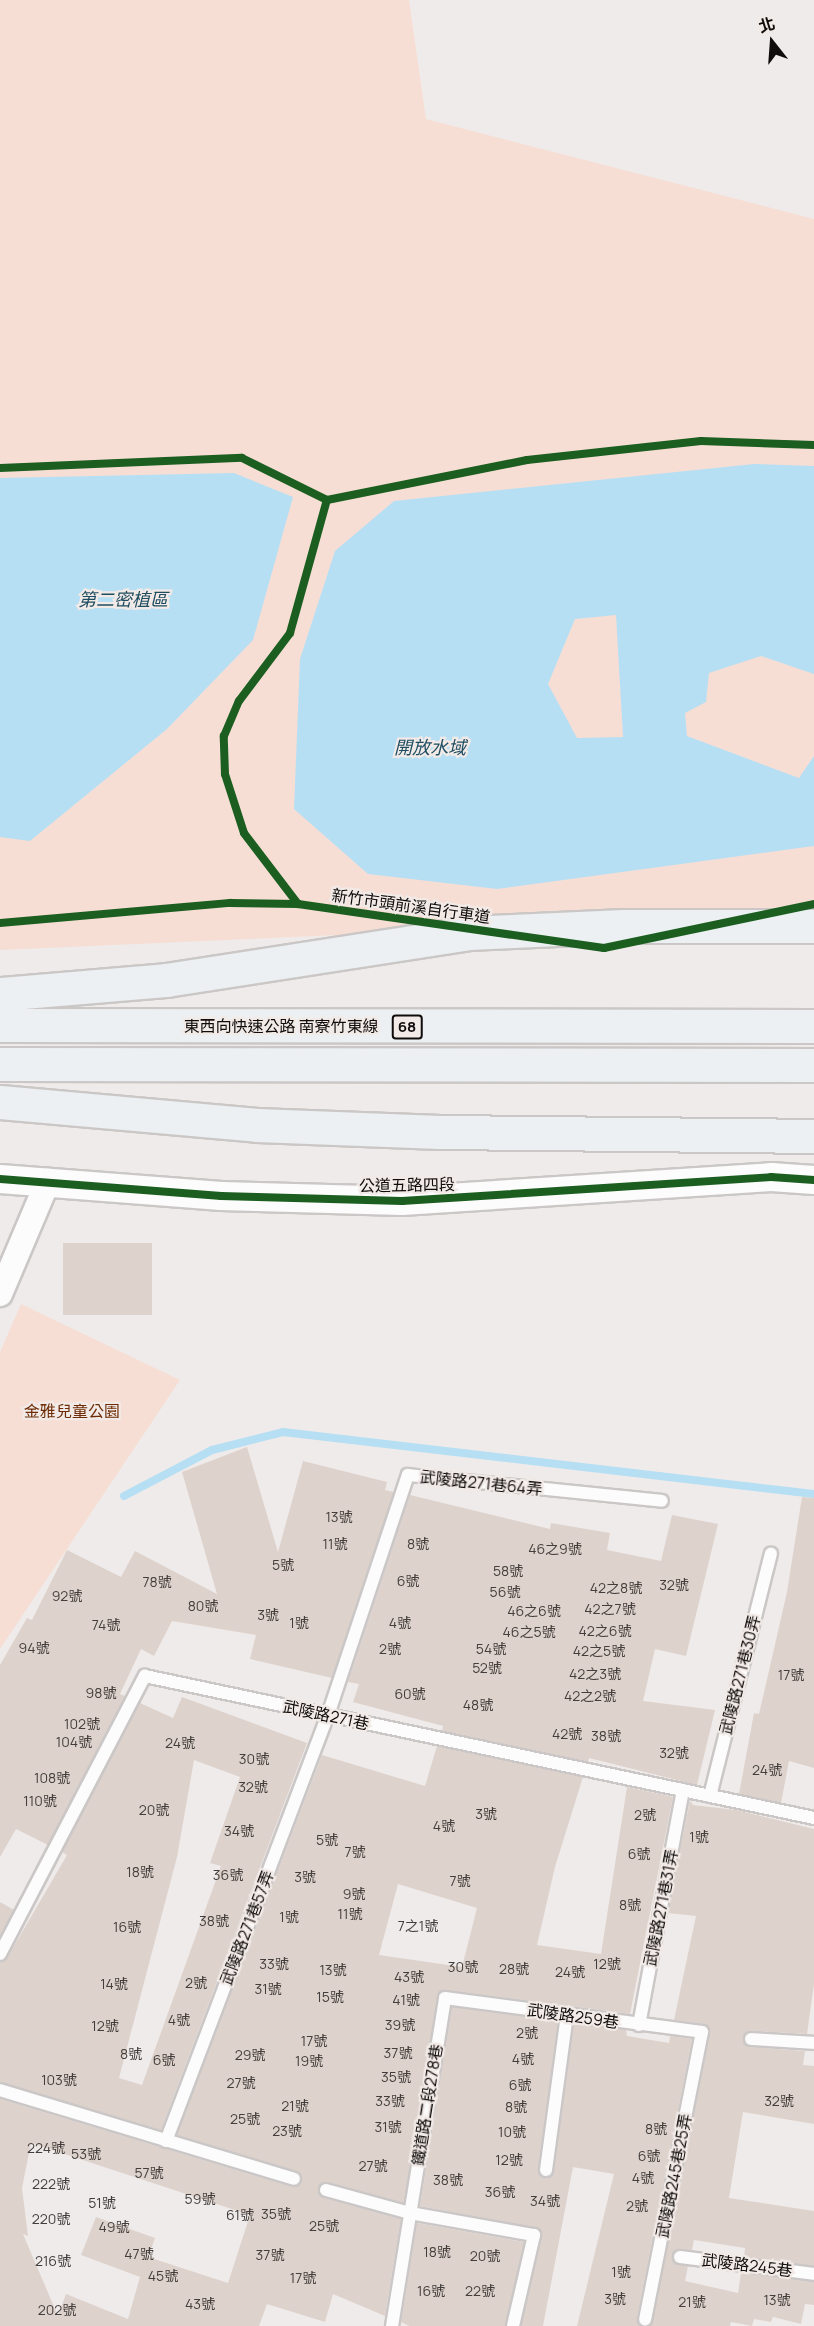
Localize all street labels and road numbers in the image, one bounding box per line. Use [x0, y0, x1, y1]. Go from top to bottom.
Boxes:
street label: 新竹市頭前溪自行車道 [330, 885, 492, 927]
road number: 68 [390, 1015, 424, 1039]
street label: 東西向快速公路 南寮竹東線 [183, 1016, 379, 1036]
street label: 公道五路四段 [359, 1175, 455, 1195]
street label: 武陵路271巷64弄 [419, 1467, 543, 1499]
street label: 武陵路271巷30弄 [716, 1613, 764, 1737]
street label: 武陵路271巷 [281, 1697, 371, 1733]
street label: 武陵路271巷31弄 [640, 1848, 682, 1968]
street label: 武陵路271巷57弄 [216, 1868, 278, 1988]
street label: 武陵路259巷 [526, 2000, 620, 2032]
street label: 鐵道路二段278巷 [408, 2043, 446, 2167]
street label: 武陵路245巷25弄 [653, 2112, 695, 2240]
street label: 武陵路245巷 [700, 2250, 794, 2280]

